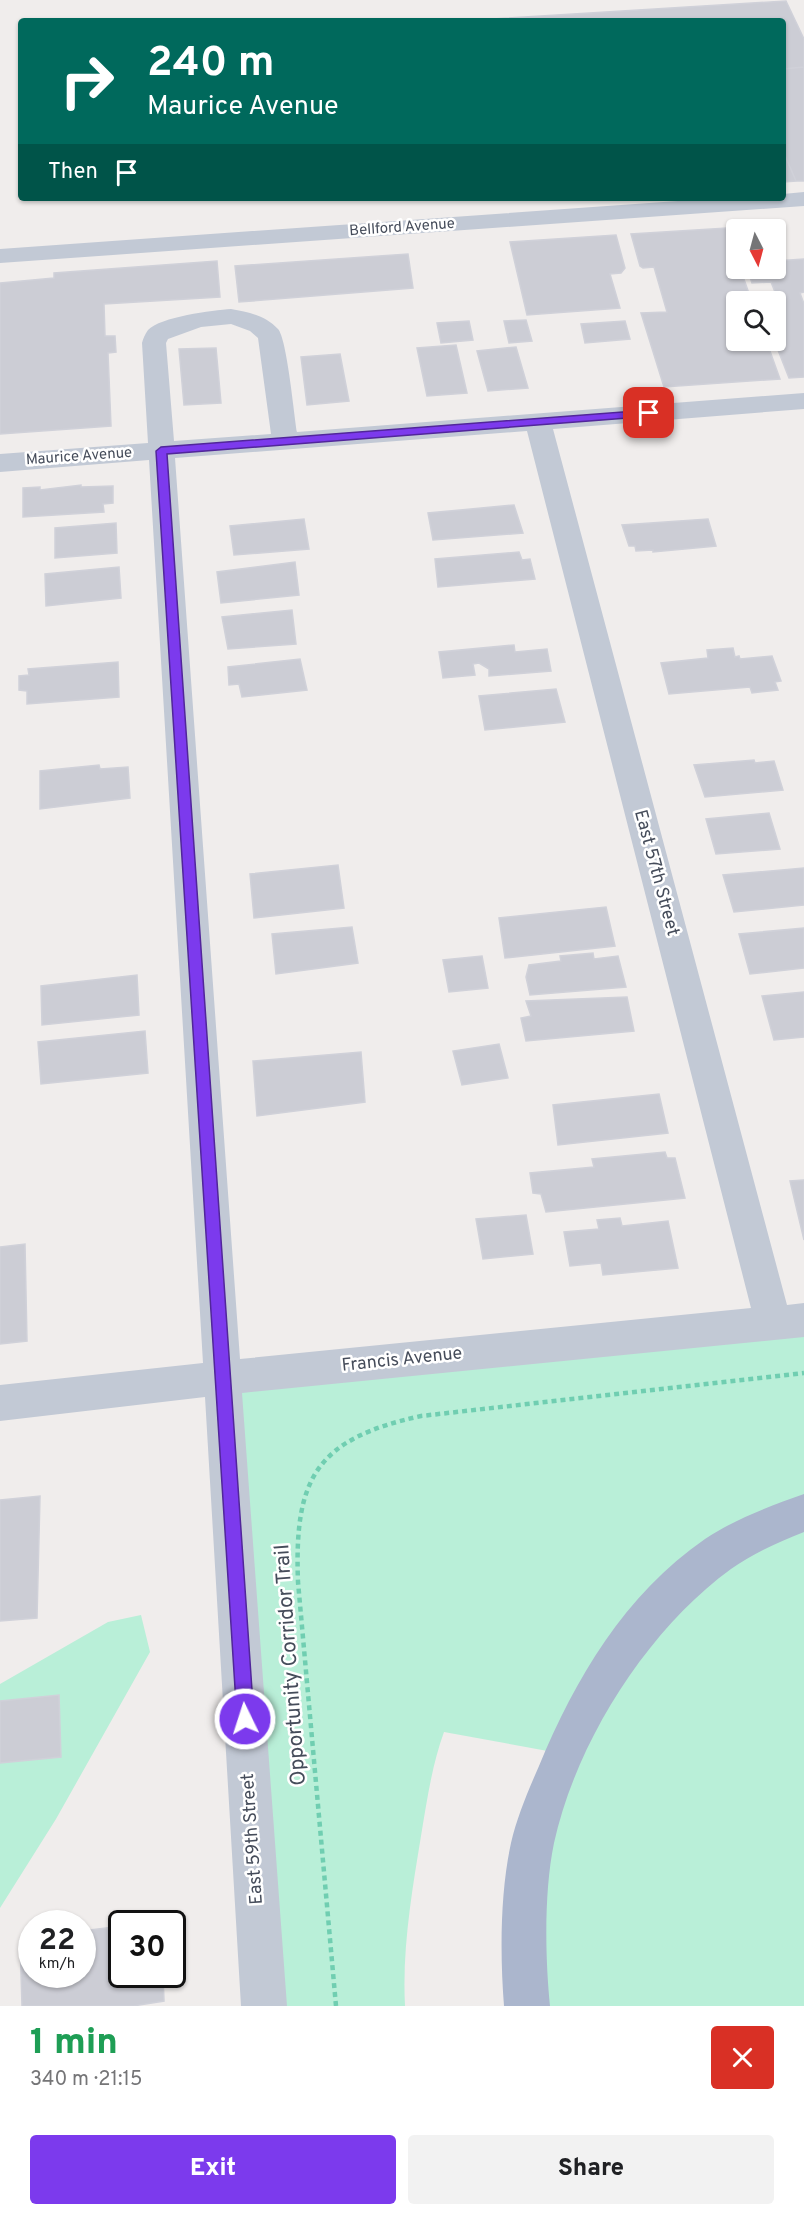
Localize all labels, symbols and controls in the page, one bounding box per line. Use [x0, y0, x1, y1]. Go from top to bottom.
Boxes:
text: 240 m [147, 38, 275, 91]
icon: right [48, 42, 126, 120]
text: Maurice Avenue [147, 90, 338, 124]
icon: arrive [110, 156, 143, 189]
text: Then [48, 159, 98, 186]
street label: Bellford Avenue [349, 215, 455, 241]
north arrow [726, 219, 786, 279]
map controls [726, 219, 786, 351]
button: search [726, 291, 786, 351]
pin [623, 387, 674, 438]
icon: arrive [632, 396, 665, 429]
street label: Maurice Avenue [25, 444, 133, 470]
street label: East 57th Street [628, 807, 684, 939]
street label: Francis Avenue [341, 1342, 463, 1378]
street label: Opportunity Corridor Trail [269, 1543, 313, 1787]
position arrow [213, 1687, 277, 1751]
street label: East 59th Street [237, 1773, 269, 1905]
speed limit sign: 30 [108, 1910, 186, 1988]
text: 22 [39, 1923, 75, 1960]
text: km/h [39, 1955, 75, 1974]
text: 1 min [30, 2021, 118, 2067]
button: close [711, 2026, 774, 2089]
text: 340 m · 21:15 [30, 2067, 142, 2093]
button: Exit [30, 2135, 396, 2204]
button: Share [408, 2135, 774, 2204]

